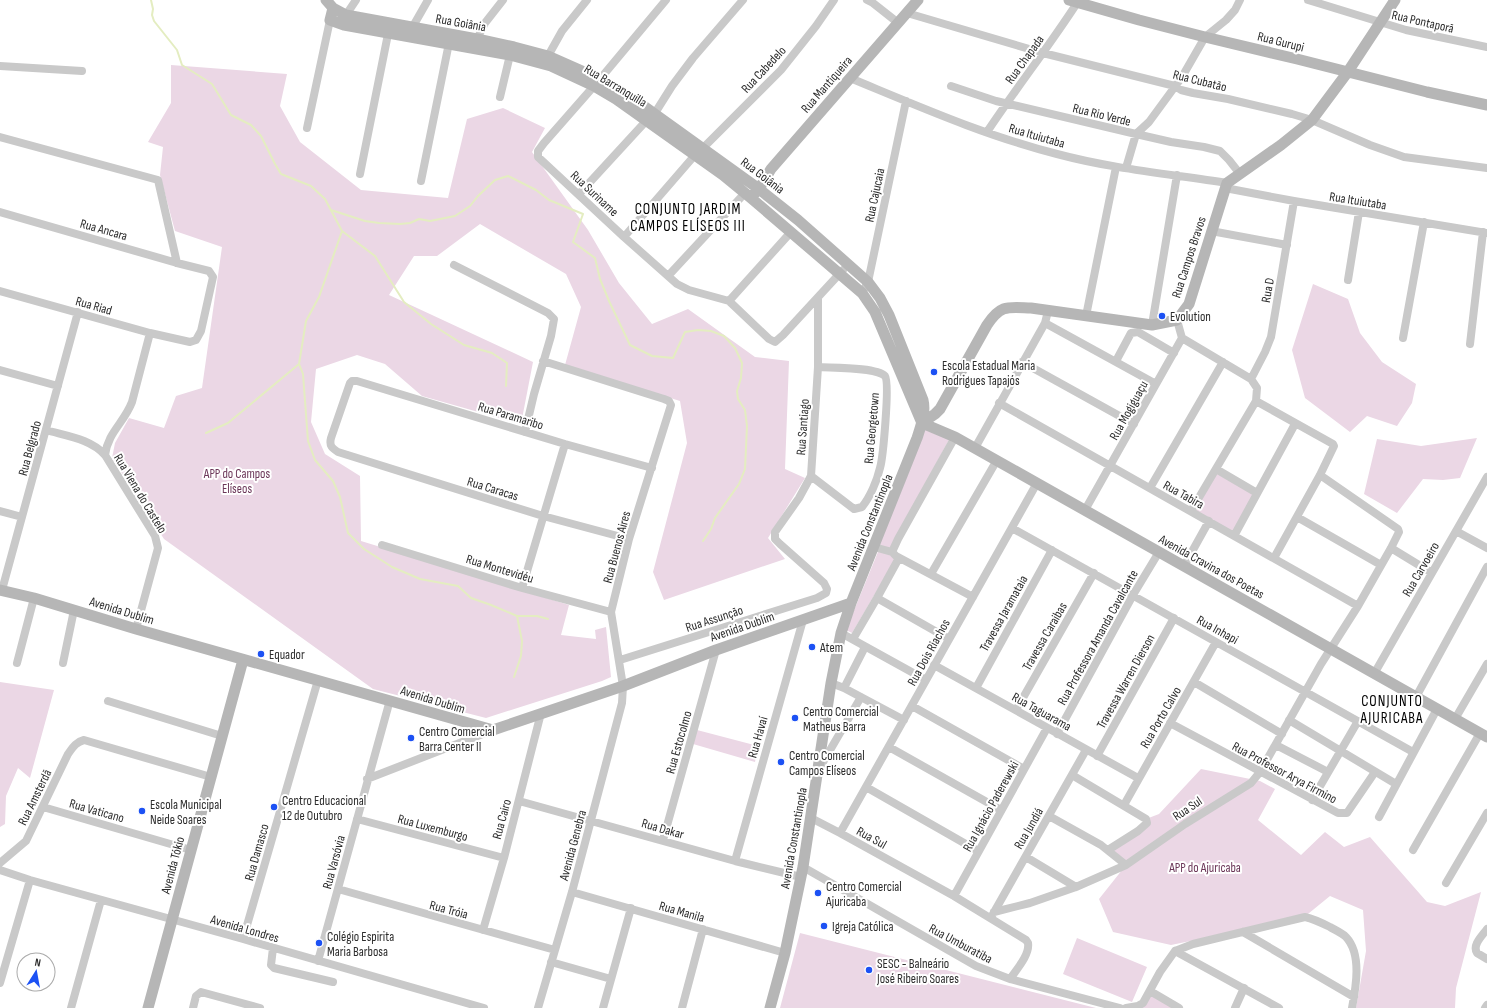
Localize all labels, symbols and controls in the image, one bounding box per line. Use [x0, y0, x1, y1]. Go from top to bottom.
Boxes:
street label: Rua Pontaporã [1390, 7, 1455, 37]
street label: Rua Goiânia [434, 11, 487, 35]
street label: Rua Gurupi [1256, 28, 1306, 55]
street label: Rua Chapada [1002, 32, 1048, 87]
street label: Rua Cabedelo [738, 43, 790, 97]
street label: Rua Mantiqueira [798, 53, 856, 116]
street label: Rua Barranquilla [581, 61, 650, 111]
street label: Rua Cubatão [1171, 67, 1228, 95]
street label: Rua Rio Verde [1071, 100, 1132, 130]
street label: Rua Ituiutaba [1007, 120, 1067, 152]
street label: Rua Goiânia [737, 154, 788, 197]
street label: Rua Suriname [567, 167, 622, 220]
street label: Rua Cajucaia [861, 167, 889, 224]
street label: Rua Ituiutaba [1328, 189, 1388, 213]
district label: CONJUNTO JARDIM CAMPOS ELÍSEOS III [630, 200, 746, 236]
street label: Rua Campos Bravos [1168, 214, 1210, 300]
street label: Rua Ancara [78, 216, 129, 244]
street label: Rua D [1258, 277, 1278, 304]
street label: Rua Riad [74, 293, 114, 319]
place label: Evolution [1170, 309, 1211, 325]
marker: Evolution [1157, 311, 1167, 321]
place label: Escola Estadual Maria Rodrigues Tapajós [942, 358, 1035, 389]
marker: Escola Estadual Maria Rodrigues Tapajós [929, 367, 939, 377]
street label: Rua Mogiguaçu [1106, 378, 1152, 443]
street label: Rua Georgetown [861, 392, 883, 464]
street label: Rua Paramaribo [476, 398, 545, 433]
street label: Rua Santiago [793, 398, 813, 456]
street label: Rua Belgrado [15, 419, 45, 478]
street label: Rua Viena do Castelo [110, 451, 170, 536]
park label: APP do Campos Elíseos [203, 466, 271, 497]
street label: Avenida Constantinopla [843, 472, 897, 574]
street label: Rua Caracas [465, 474, 521, 504]
street label: Rua Tabira [1160, 477, 1207, 513]
street label: Rua Buenos Aires [600, 509, 634, 585]
street label: Avenida Cravina dos Poetas [1155, 531, 1267, 603]
street label: Rua Carvoeiro [1399, 539, 1443, 600]
street label: Rua Montevidéu [464, 551, 535, 587]
street label: Rua Professora Amanda Cavalcante [1054, 567, 1142, 708]
street label: Travessa Jaramataia [976, 572, 1031, 655]
street label: Avenida Dublim [87, 593, 156, 628]
street label: Travessa Caraibas [1019, 599, 1071, 674]
street label: Rua Assunção [683, 602, 745, 636]
street label: Avenida Dublim [707, 609, 776, 646]
street label: Rua Inhapi [1194, 612, 1241, 648]
street label: Rua Dois Riachos [904, 616, 954, 689]
street label: Travessa Warren Dierson [1093, 631, 1158, 732]
place label: Atem [819, 640, 843, 656]
marker: Atem [807, 642, 817, 652]
place label: Equador [269, 647, 305, 663]
marker: Equador [256, 649, 266, 659]
street label: Avenida Dublim [398, 682, 467, 717]
street label: Rua Porto Calvo [1137, 684, 1185, 751]
street label: Rua Taguarama [1009, 689, 1074, 735]
district label: CONJUNTO AJURICABA [1360, 692, 1423, 728]
place label: Centro Comercial Matheus Barra [803, 704, 879, 735]
street label: Rua Estocolmo [662, 709, 696, 775]
marker: Centro Comercial Matheus Barra [790, 713, 800, 723]
street label: Rua Havaí [744, 714, 772, 760]
place label: Centro Comercial Barra Center II [419, 724, 495, 755]
marker: Centro Comercial Barra Center II [406, 733, 416, 743]
street label: Rua Professor Arya Firmino [1229, 738, 1340, 807]
place label: Centro Comercial Campos Elíseos [789, 748, 865, 779]
marker: Centro Comercial Campos Elíseos [776, 757, 786, 767]
street label: Rua Ignácio Paderewski [959, 758, 1022, 855]
street label: Rua Amsterdã [14, 767, 55, 828]
street label: Avenida Constantinopla [777, 786, 811, 891]
place label: Centro Educacional 12 de Outubro [282, 793, 366, 824]
street label: Rua Sul [1170, 793, 1205, 824]
street label: Rua Vaticano [67, 796, 126, 826]
place label: Escola Municipal Neide Soares [150, 797, 222, 828]
street label: Rua Cairo [489, 797, 515, 841]
marker: Centro Educacional 12 de Outubro [269, 802, 279, 812]
street label: Rua Jundiá [1011, 805, 1047, 852]
marker: Escola Municipal Neide Soares [137, 806, 147, 816]
street label: Avenida Genebra [556, 808, 590, 883]
street label: Rua Luxemburgo [396, 811, 469, 845]
street label: Rua Dakar [640, 815, 686, 843]
street label: Rua Damasco [241, 822, 273, 883]
street label: Rua Sul [854, 823, 889, 853]
street label: Rua Varsóvia [319, 834, 349, 891]
street label: Avenida Tókio [157, 835, 188, 897]
park label: APP do Ajuricaba [1168, 860, 1241, 876]
place label: Centro Comercial Ajuricaba [825, 879, 902, 910]
marker: Centro Comercial Ajuricaba [813, 888, 823, 898]
street label: Rua Tróia [428, 897, 470, 923]
street label: Rua Manila [657, 898, 706, 926]
street label: Avenida Londres [208, 911, 281, 946]
place label: Igreja Católica [832, 919, 893, 935]
marker: Igreja Católica [819, 921, 829, 931]
street label: Rua Umburatiba [926, 921, 995, 967]
place label: Colégio Espirita Maria Barbosa [327, 929, 394, 960]
marker: Colégio Espirita Maria Barbosa [314, 938, 324, 948]
north arrow [16, 952, 56, 992]
text: N [34, 956, 42, 970]
place label: SESC - Balneário José Ribeiro Soares [876, 956, 959, 987]
marker: SESC - Balneário José Ribeiro Soares [864, 965, 874, 975]

